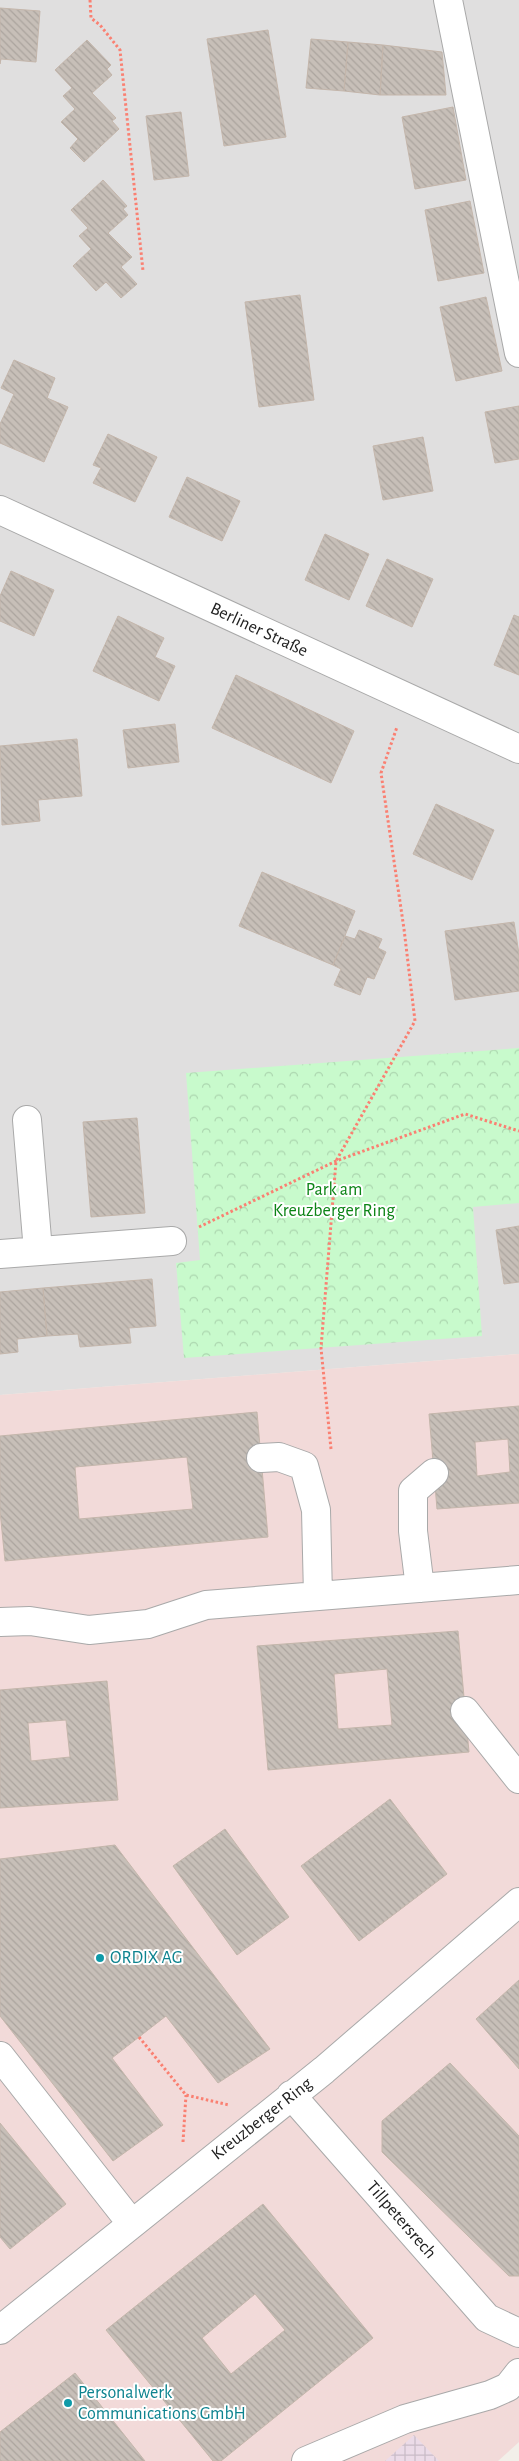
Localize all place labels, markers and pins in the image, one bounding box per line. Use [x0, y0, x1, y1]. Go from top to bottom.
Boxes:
place label: ORDIX AG [110, 1949, 183, 1967]
marker: ORDIX AG [94, 1952, 106, 1964]
place label: Personalwerk Communications GmbH [78, 2384, 246, 2423]
marker: Personalwerk Communications GmbH [62, 2397, 74, 2409]

